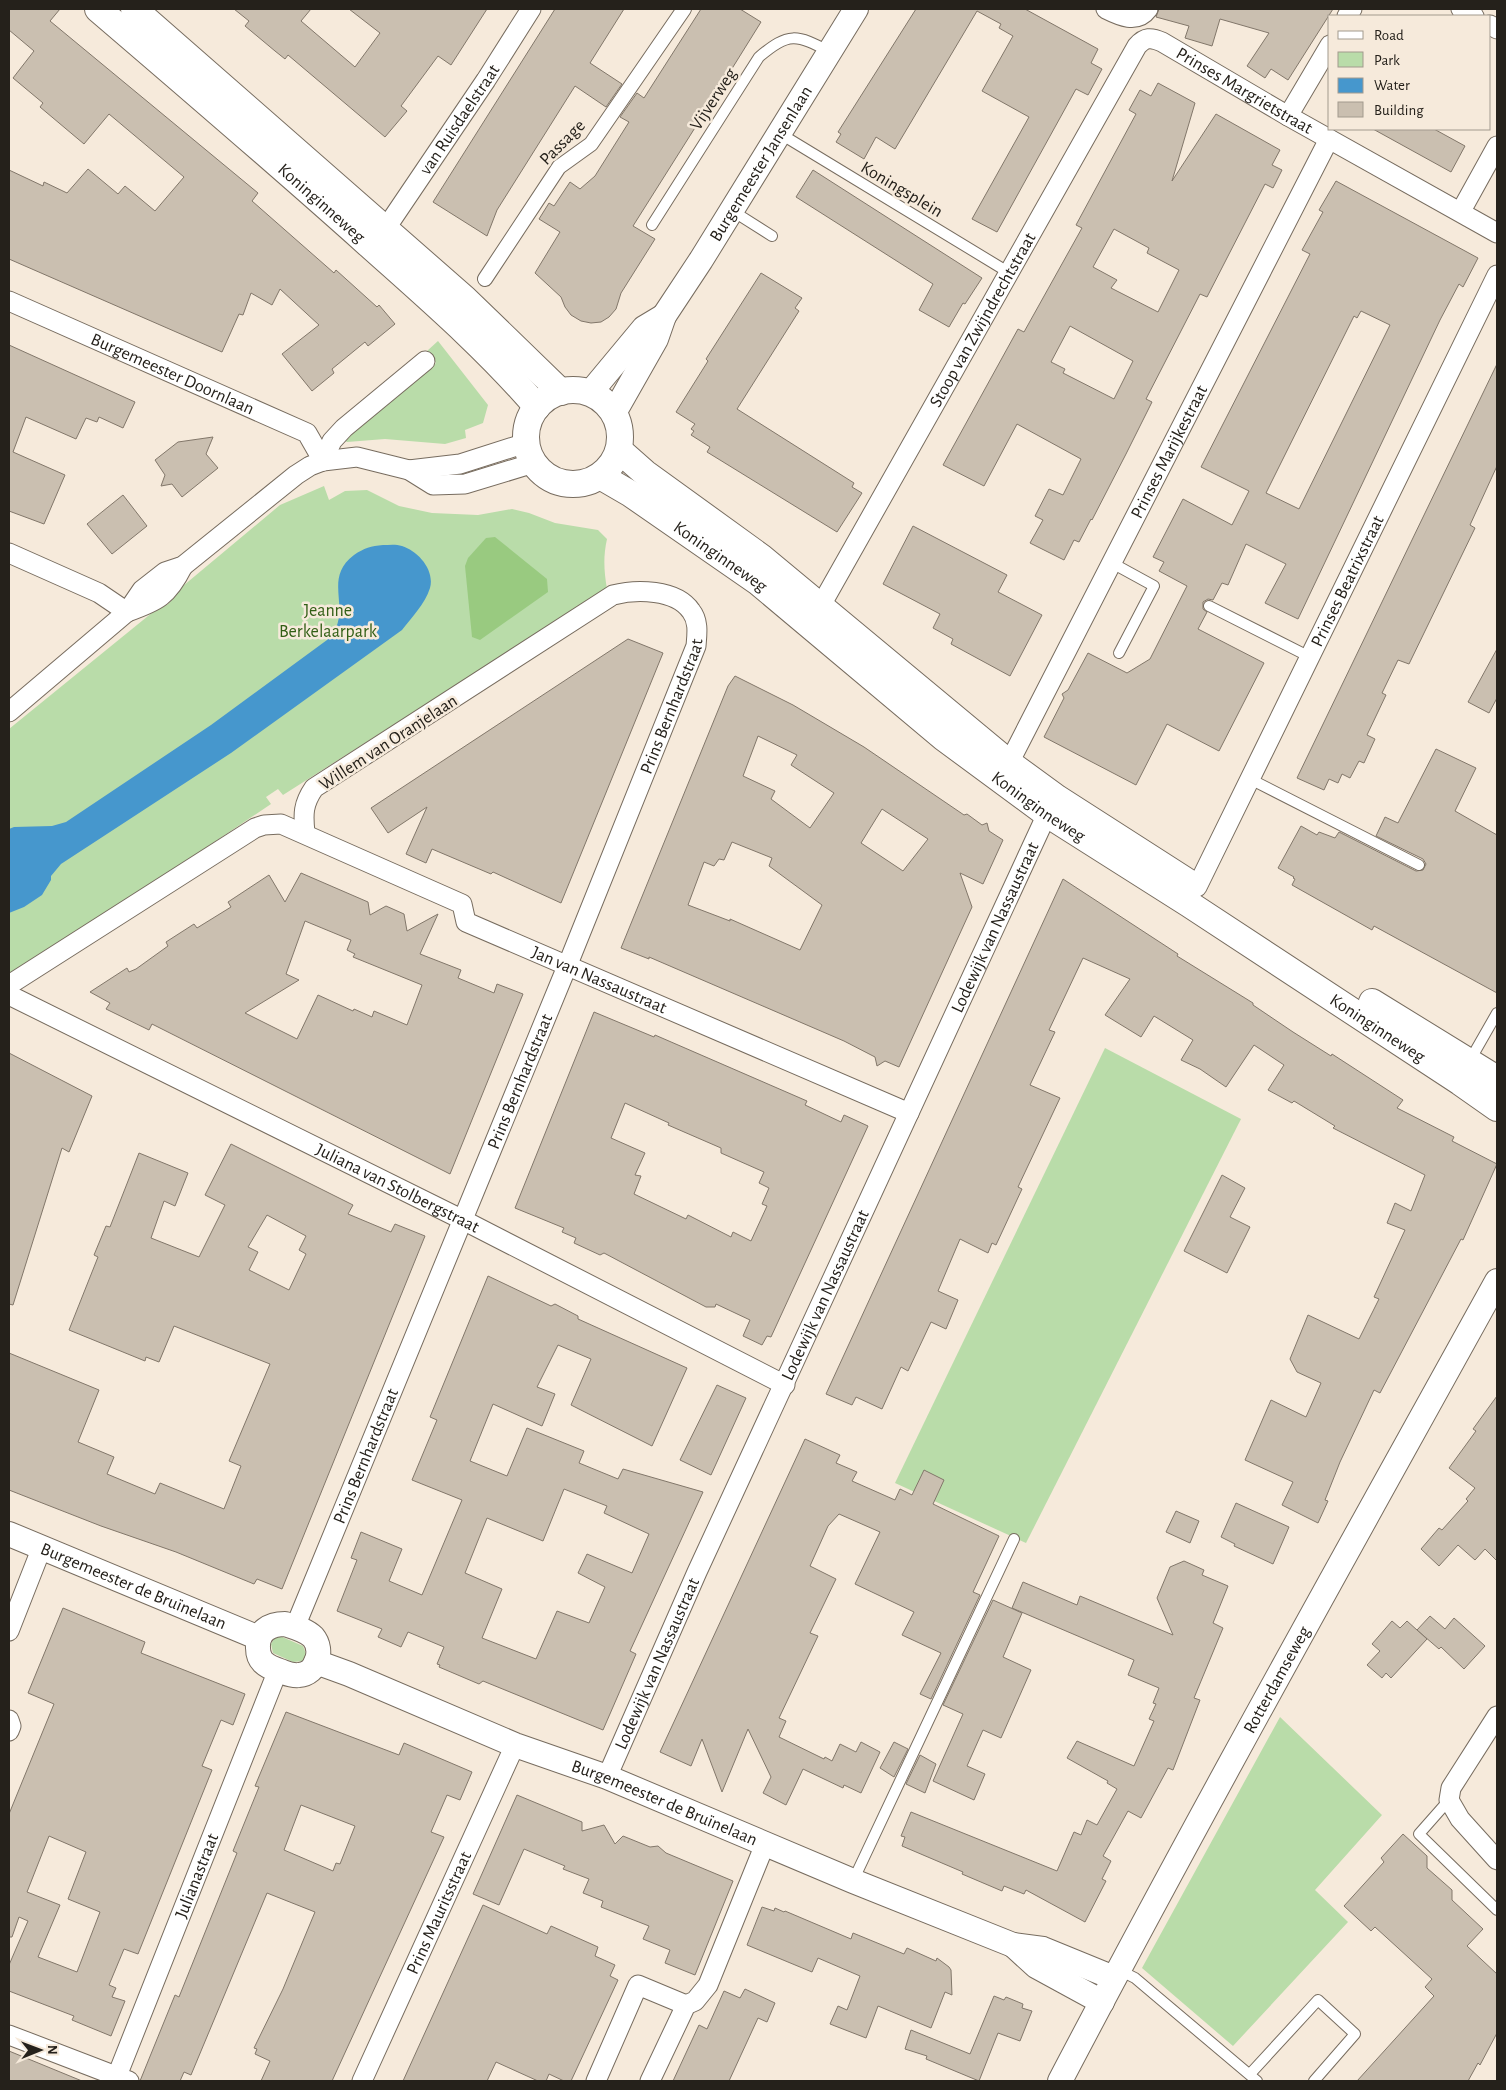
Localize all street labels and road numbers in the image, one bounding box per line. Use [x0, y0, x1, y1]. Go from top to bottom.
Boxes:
street label: Prinses Margrietstraat [1173, 44, 1316, 138]
street label: van Ruisdaelstraat [417, 61, 503, 178]
street label: Vijverweg [687, 65, 741, 134]
street label: Burgemeester Jansenlaan [707, 83, 816, 245]
street label: Passage [537, 117, 589, 169]
street label: Koningsplein [857, 158, 946, 221]
street label: Koninginneweg [274, 160, 368, 247]
street label: Stoop van Zwijndrechtstraat [927, 230, 1040, 410]
street label: Burgemeester Doornlaan [88, 330, 257, 418]
street label: Prinses Marijkestraat [1128, 382, 1211, 522]
street label: Prinses Beatrixstraat [1308, 513, 1388, 650]
street label: Koninginneweg [670, 518, 771, 596]
street label: Prins Bernhardstraat [637, 638, 707, 777]
street label: Willem van Oranjelaan [316, 692, 461, 794]
street label: Koninginneweg [988, 768, 1088, 846]
street label: Lodewijk van Nassaustraat [949, 839, 1043, 1016]
street label: Jan van Nassaustraat [529, 943, 669, 1018]
street label: Koninginneweg [1326, 991, 1428, 1067]
street label: Prins Bernhardstraat [485, 1011, 556, 1152]
street label: Juliana van Stolbergstraat [313, 1141, 482, 1237]
street label: Lodewijk van Nassaustraat [779, 1207, 873, 1383]
street label: Prins Bernhardstraat [331, 1386, 402, 1526]
street label: Burgemeester de Bruïnelaan [38, 1540, 229, 1633]
street label: Lodewijk van Nassaustraat [612, 1575, 703, 1752]
street label: Rotterdamseweg [1241, 1623, 1314, 1737]
street label: Burgemeester de Bruïnelaan [569, 1757, 760, 1850]
street label: Julianastraat [173, 1831, 222, 1921]
street label: Prins Mauritsstraat [404, 1849, 475, 1977]

